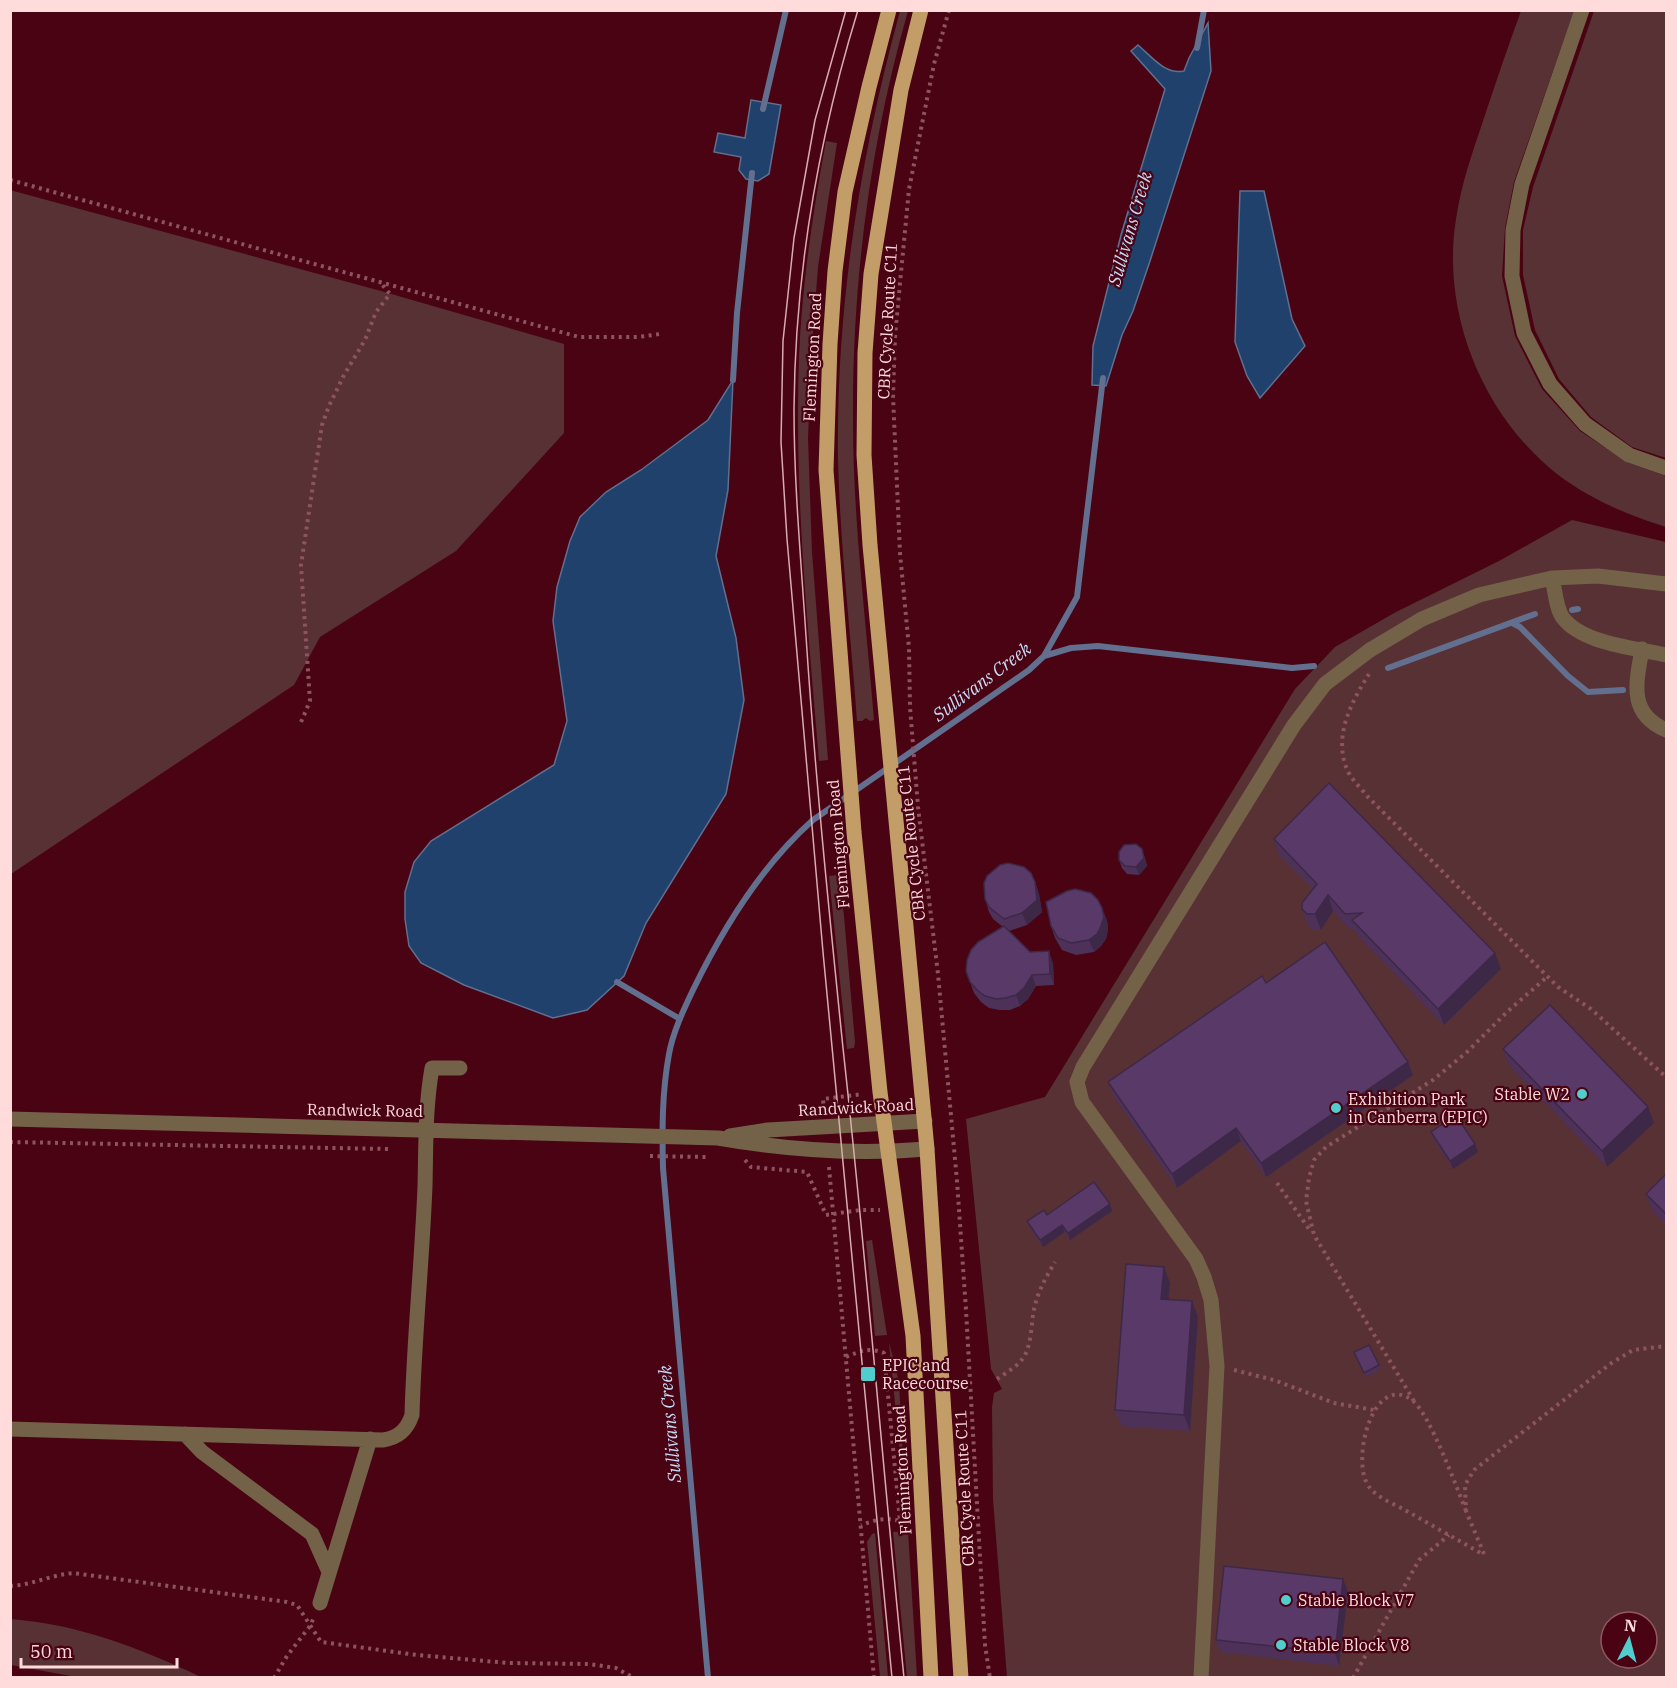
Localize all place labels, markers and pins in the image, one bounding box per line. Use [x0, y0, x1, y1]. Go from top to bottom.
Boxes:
place label: Stable W2 [1495, 1084, 1570, 1104]
marker: Stable W2 [1575, 1087, 1589, 1101]
place label: Exhibition Park in Canberra (EPIC) [1348, 1089, 1488, 1127]
marker: Exhibition Park in Canberra (EPIC) [1329, 1101, 1343, 1115]
place label: EPIC and Racecourse [882, 1355, 969, 1393]
marker: EPIC and Racecourse [859, 1365, 877, 1383]
place label: Stable Block V7 [1298, 1590, 1415, 1610]
marker: Stable Block V7 [1279, 1593, 1293, 1607]
place label: Stable Block V8 [1293, 1635, 1410, 1655]
marker: Stable Block V8 [1274, 1638, 1288, 1652]

